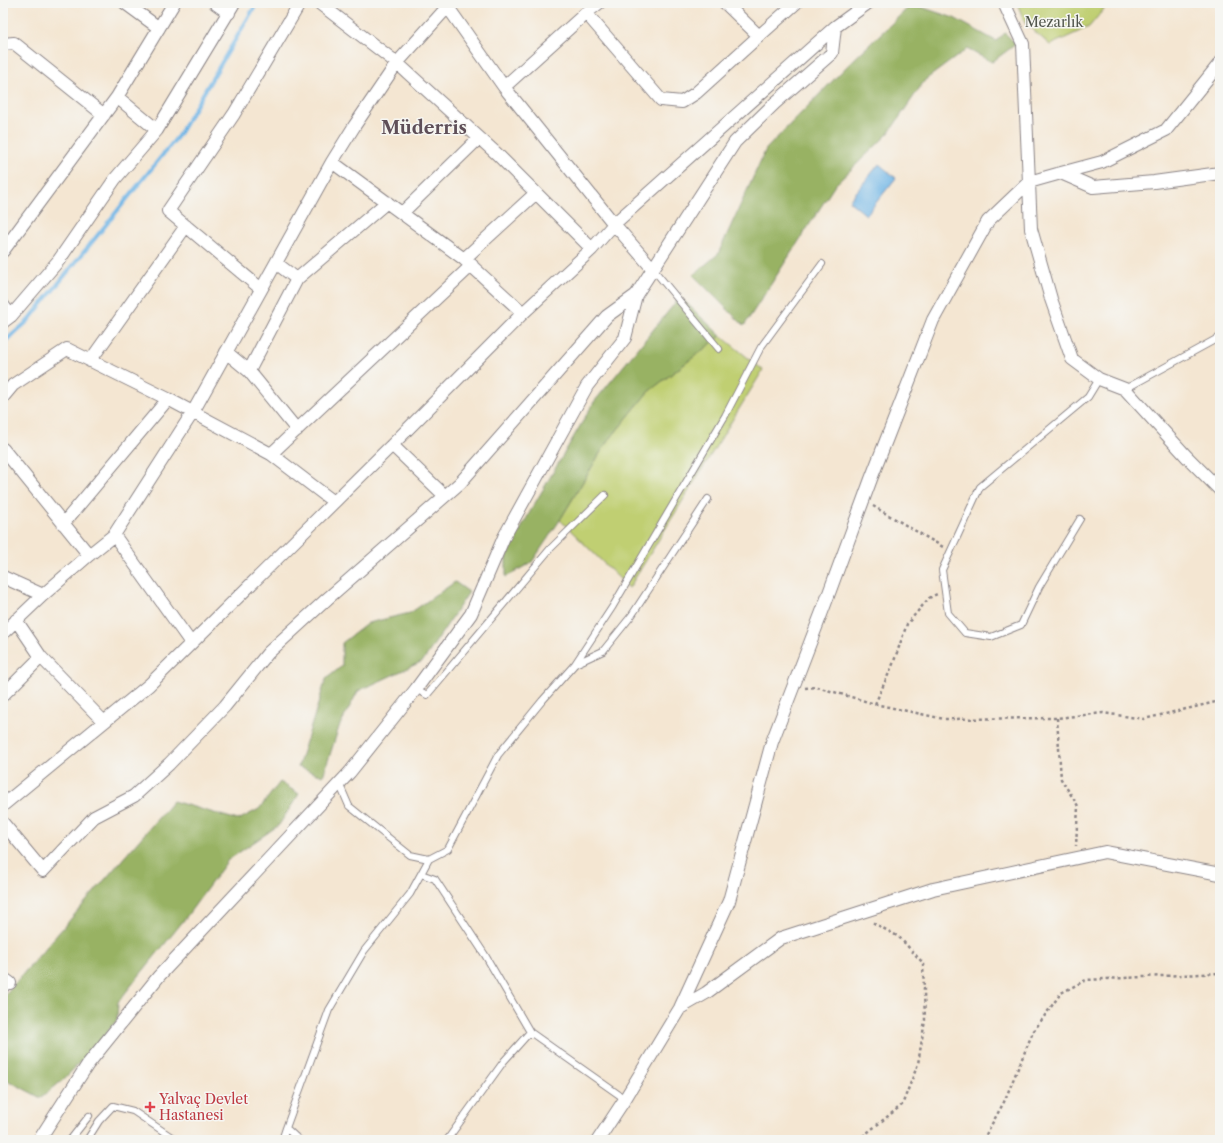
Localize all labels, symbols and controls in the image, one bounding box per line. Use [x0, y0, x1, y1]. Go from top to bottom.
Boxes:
park label: Mezarlık [1025, 13, 1084, 31]
district label: Müderris [381, 117, 467, 139]
place label: Yalvaç Devlet Hastanesi [158, 1090, 248, 1124]
marker: Yalvaç Devlet Hastanesi [144, 1101, 156, 1113]

